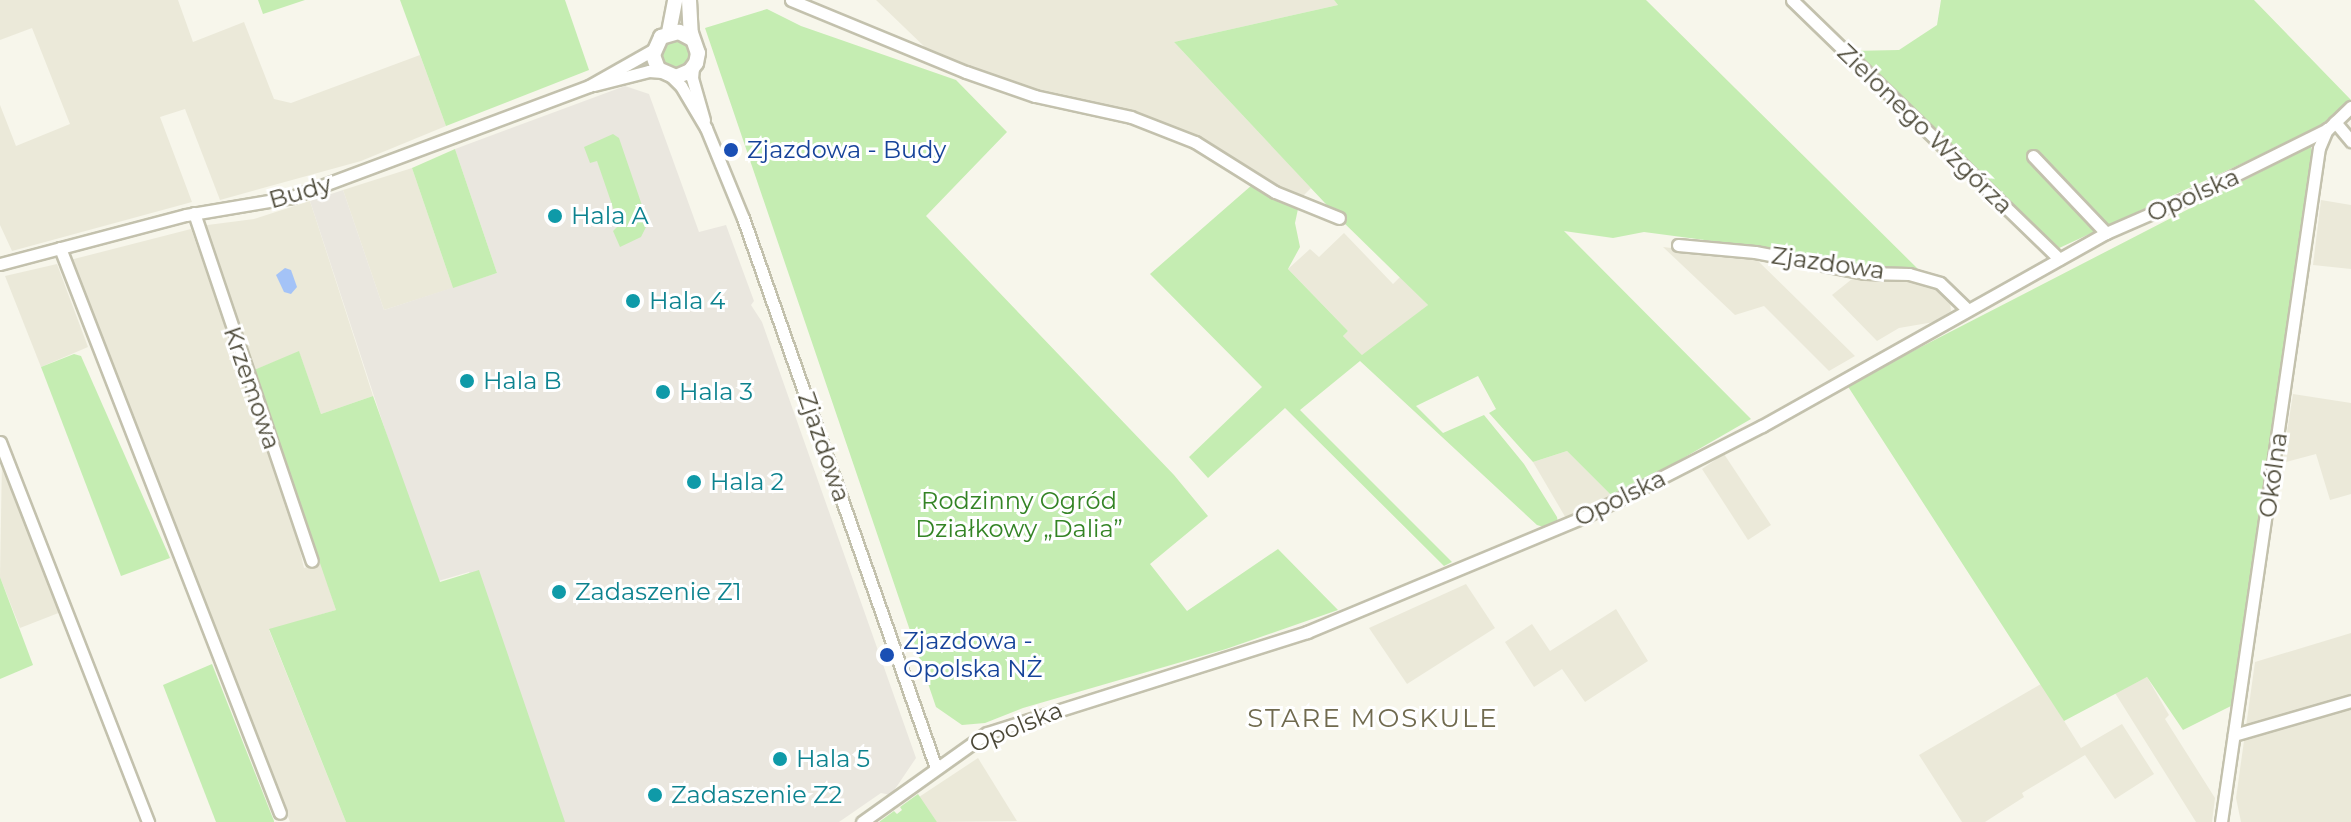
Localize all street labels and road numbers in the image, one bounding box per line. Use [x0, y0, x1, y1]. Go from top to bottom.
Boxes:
street label: Zielonego Wzgórza [1831, 38, 2019, 220]
street label: Opolska [2142, 162, 2244, 228]
street label: Budy [266, 169, 334, 215]
street label: Zjazdowa [1769, 241, 1887, 285]
street label: Krzemowa [218, 323, 286, 453]
street label: Zjazdowa [792, 388, 856, 506]
street label: Okólna [2253, 430, 2293, 520]
street label: Opolska [1570, 464, 1670, 532]
street label: Opolska [965, 695, 1067, 759]

